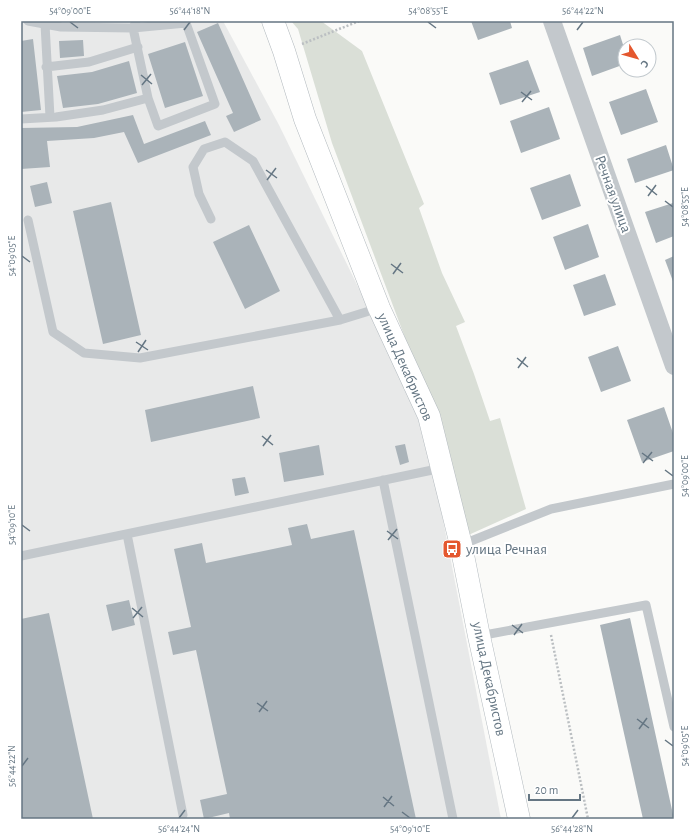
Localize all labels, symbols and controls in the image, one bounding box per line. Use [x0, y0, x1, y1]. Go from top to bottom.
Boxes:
text: 54°09'00"E [49, 6, 91, 16]
text: 56°44'18"N [170, 6, 210, 16]
text: 54°08'55"E [408, 6, 448, 16]
text: 56°44'22"N [562, 6, 604, 16]
north arrow [617, 38, 657, 78]
text: С [638, 58, 651, 69]
street label: Речная улица [592, 153, 634, 235]
text: 54°08'55"E [680, 187, 690, 227]
text: 54°09'05"E [7, 236, 17, 276]
street label: улица Декабристов [374, 310, 436, 423]
text: 54°09'00"E [680, 455, 690, 497]
text: 54°09'10"E [7, 505, 17, 545]
bus stop icon: улица Речная [441, 538, 463, 560]
place label: улица Речная [465, 542, 547, 557]
street label: улица Декабристов [469, 620, 508, 737]
text: 54°09'05"E [680, 726, 690, 766]
text: 56°44'22"N [7, 745, 17, 787]
scale bar [529, 776, 580, 802]
text: 20 m [535, 784, 558, 796]
text: 56°44'24"N [158, 824, 200, 834]
text: 54°09'10"E [390, 824, 430, 834]
text: 56°44'28"N [551, 824, 593, 834]

